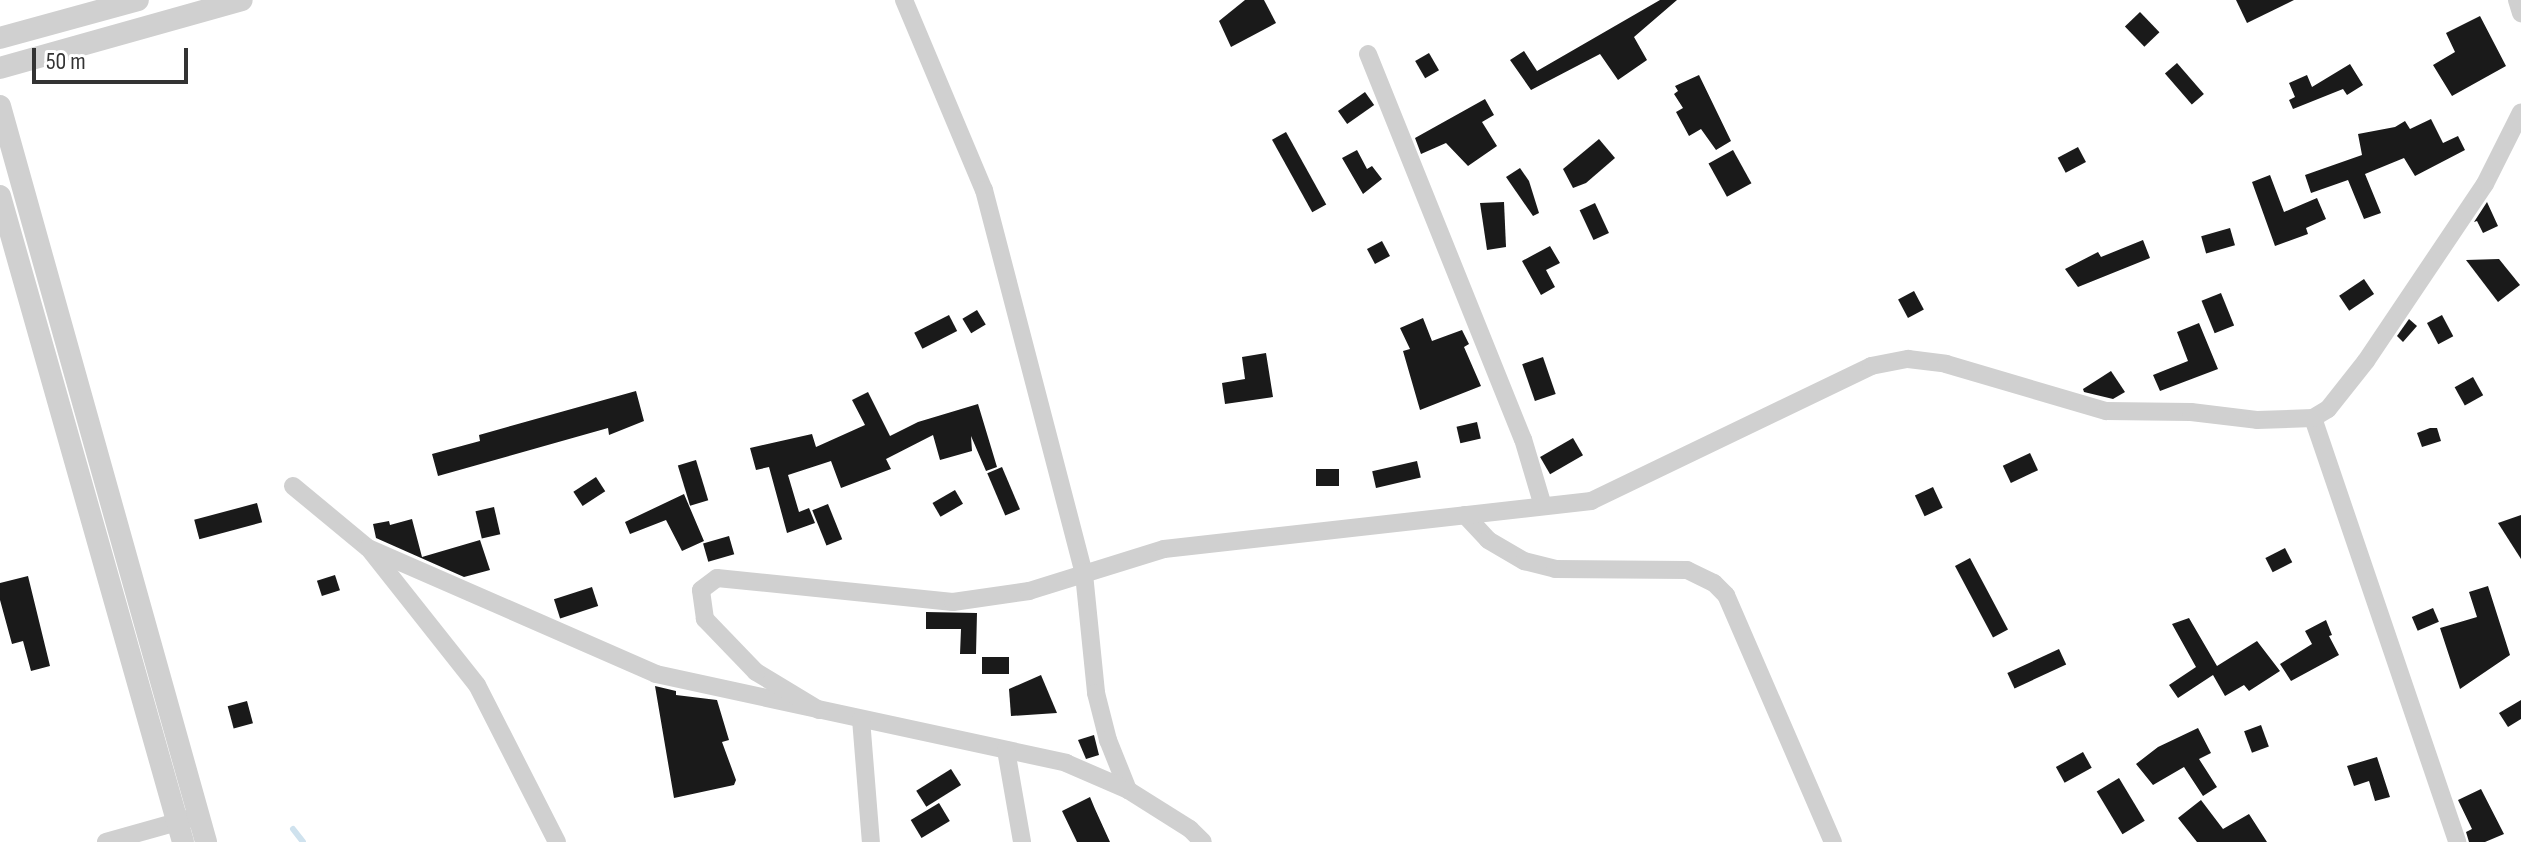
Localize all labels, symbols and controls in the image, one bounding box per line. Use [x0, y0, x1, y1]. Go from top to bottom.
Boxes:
scale bar [36, 32, 192, 82]
text: 50 m [46, 47, 86, 76]

